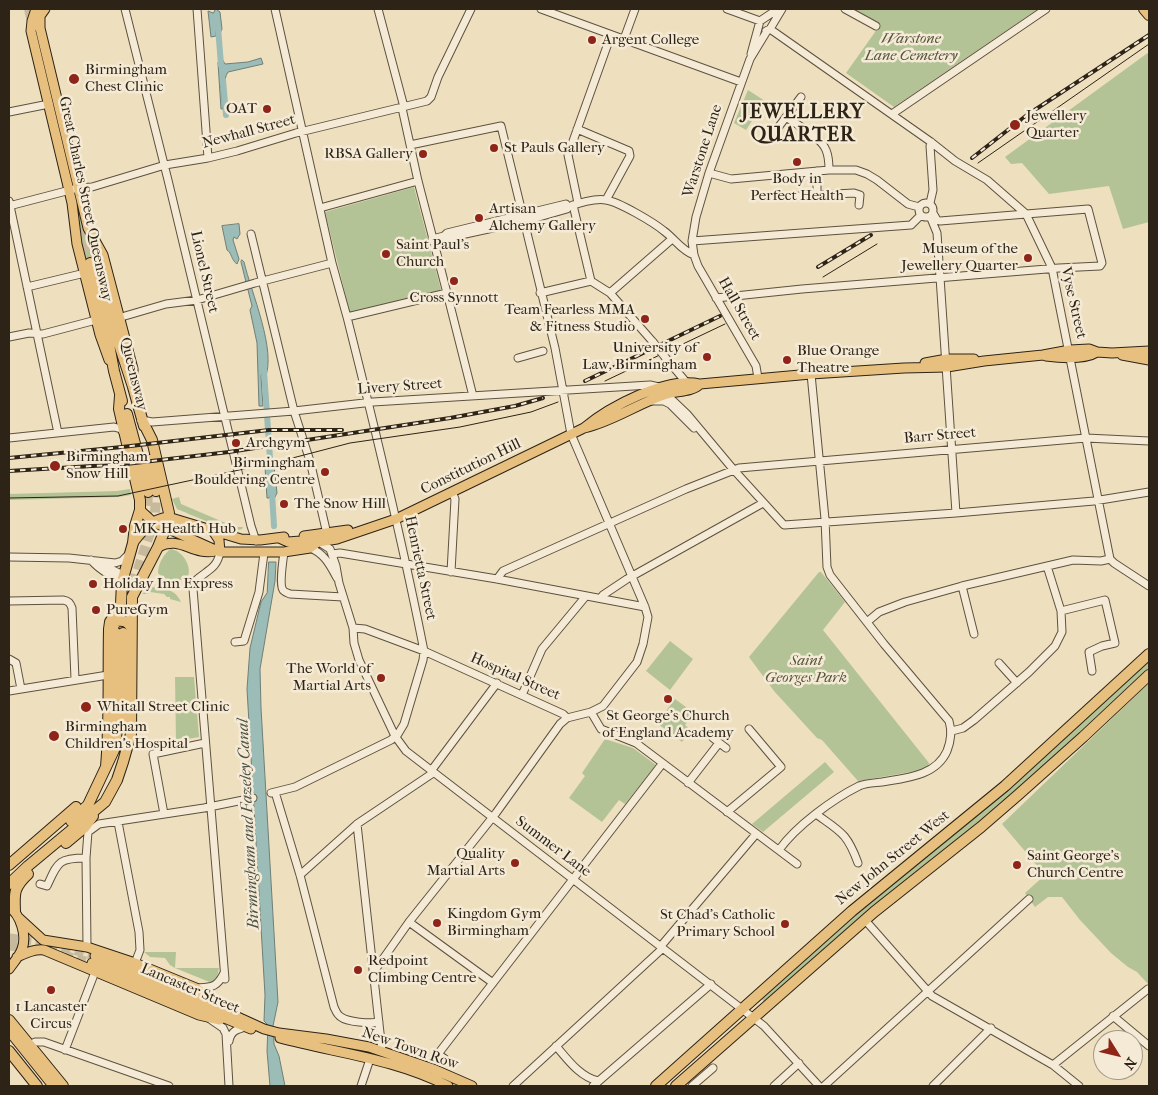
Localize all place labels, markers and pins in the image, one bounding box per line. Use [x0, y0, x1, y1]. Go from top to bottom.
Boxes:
place label: Argent College [602, 31, 699, 49]
marker: Argent College [586, 34, 598, 46]
place label: Birmingham Chest Clinic [85, 61, 167, 96]
marker: Birmingham Chest Clinic [67, 72, 81, 86]
place label: OAT [226, 100, 257, 118]
marker: OAT [261, 103, 273, 115]
place label: Jewellery Quarter [1026, 107, 1087, 142]
marker: Jewellery Quarter [1008, 118, 1022, 132]
place label: St Pauls Gallery [504, 139, 605, 157]
marker: St Pauls Gallery [488, 142, 500, 154]
place label: RBSA Gallery [324, 145, 413, 163]
marker: RBSA Gallery [417, 148, 429, 160]
marker: Body in Perfect Health [791, 156, 803, 168]
place label: Body in Perfect Health [750, 170, 844, 205]
place label: Artisan Alchemy Gallery [489, 200, 596, 235]
marker: Artisan Alchemy Gallery [473, 212, 485, 224]
place label: Saint Paul's Church [396, 236, 469, 271]
place label: Museum of the Jewellery Quarter [901, 240, 1018, 275]
marker: Saint Paul's Church [380, 248, 392, 260]
marker: Museum of the Jewellery Quarter [1022, 252, 1034, 264]
marker: Cross Synnott [448, 275, 460, 287]
place label: Cross Synnott [409, 289, 499, 307]
place label: Team Fearless MMA & Fitness Studio [505, 301, 635, 336]
marker: Team Fearless MMA & Fitness Studio [639, 313, 651, 325]
place label: University of Law, Birmingham [582, 339, 697, 374]
place label: Blue Orange Theatre [797, 342, 879, 377]
marker: University of Law, Birmingham [701, 351, 713, 363]
marker: Blue Orange Theatre [781, 354, 793, 366]
place label: Archgym [246, 434, 306, 452]
marker: Archgym [230, 437, 242, 449]
place label: Birmingham Snow Hill [66, 448, 148, 483]
place label: Birmingham Bouldering Centre [194, 454, 315, 489]
marker: Birmingham Snow Hill [48, 459, 62, 473]
marker: Birmingham Bouldering Centre [319, 466, 331, 478]
place label: The Snow Hill [294, 495, 386, 513]
marker: The Snow Hill [278, 498, 290, 510]
place label: MK Health Hub [133, 520, 236, 538]
marker: MK Health Hub [117, 523, 129, 535]
place label: Holiday Inn Express [103, 575, 233, 593]
marker: Holiday Inn Express [87, 578, 99, 590]
place label: PureGym [106, 601, 168, 619]
marker: PureGym [90, 604, 102, 616]
place label: The World of Martial Arts [286, 660, 371, 695]
marker: The World of Martial Arts [375, 672, 387, 684]
marker: St George's Church of England Academy [662, 693, 674, 705]
place label: Whitall Street Clinic [97, 698, 229, 716]
marker: Whitall Street Clinic [79, 700, 93, 714]
place label: St George's Church of England Academy [602, 707, 734, 742]
place label: Birmingham Children's Hospital [65, 718, 188, 753]
marker: Birmingham Children's Hospital [47, 729, 61, 743]
place label: Quality Martial Arts [427, 845, 505, 880]
place label: Saint George's Church Centre [1027, 847, 1124, 882]
marker: Quality Martial Arts [509, 857, 521, 869]
marker: Saint George's Church Centre [1011, 859, 1023, 871]
place label: Kingdom Gym Birmingham [447, 905, 541, 940]
place label: St Chad's Catholic Primary School [660, 906, 775, 941]
marker: Kingdom Gym Birmingham [431, 917, 443, 929]
marker: St Chad's Catholic Primary School [779, 918, 791, 930]
place label: Redpoint Climbing Centre [368, 952, 476, 987]
marker: Redpoint Climbing Centre [352, 964, 364, 976]
marker: 1 Lancaster Circus [45, 984, 57, 996]
place label: 1 Lancaster Circus [15, 998, 87, 1033]

